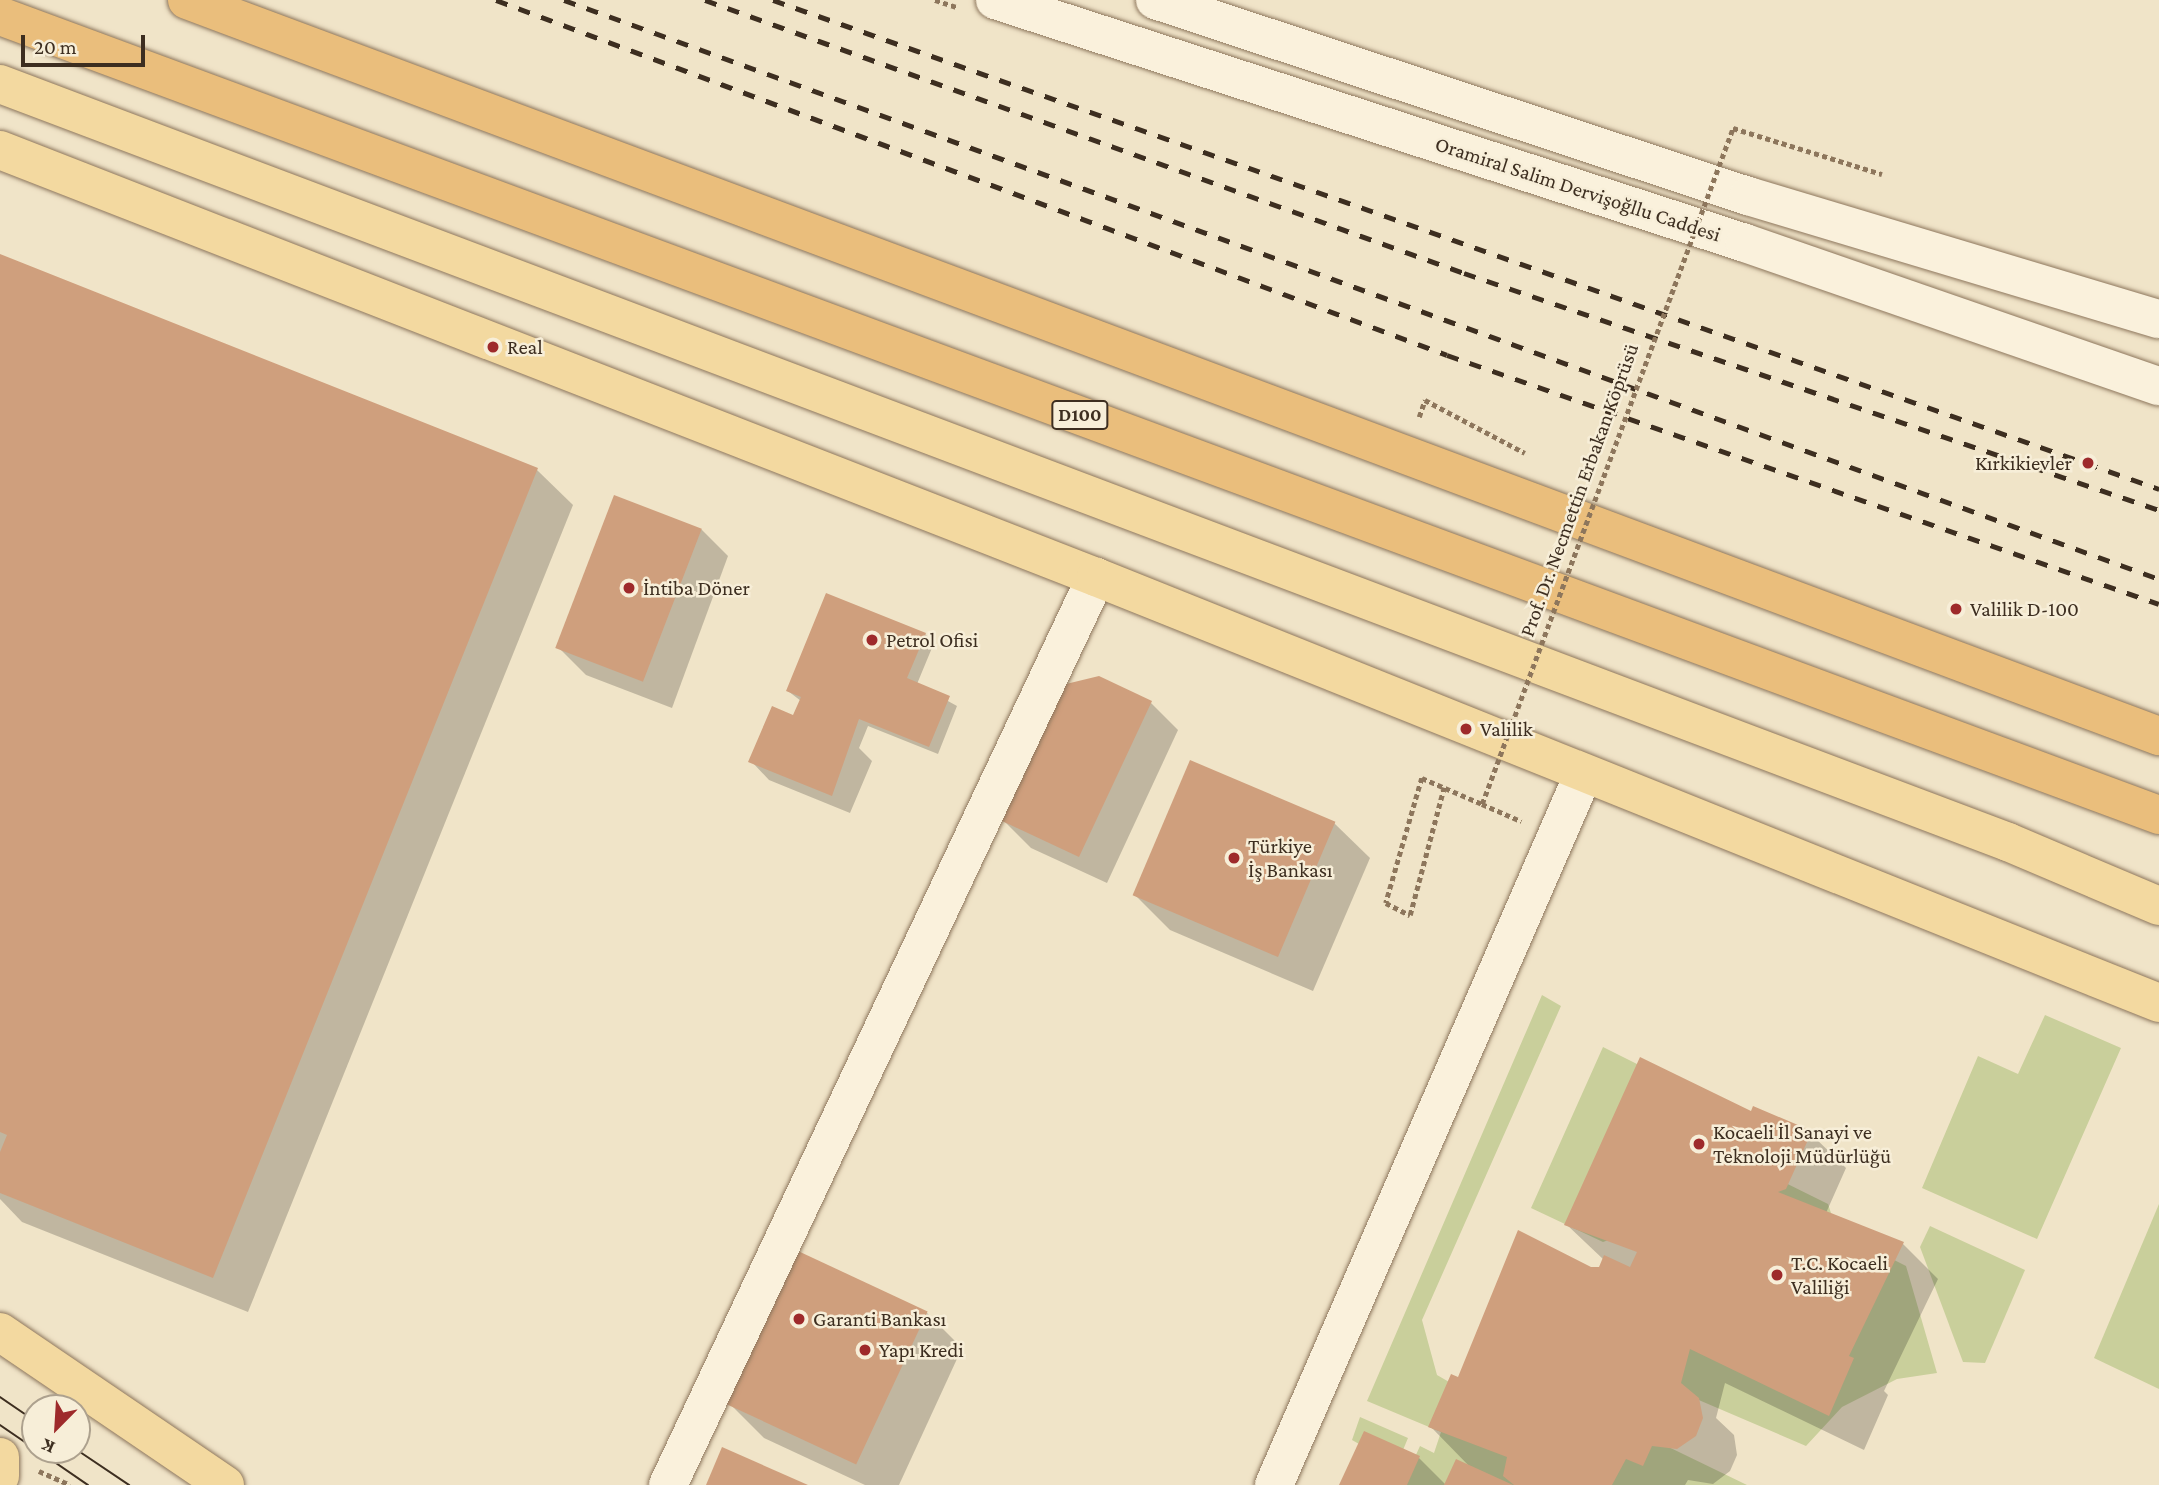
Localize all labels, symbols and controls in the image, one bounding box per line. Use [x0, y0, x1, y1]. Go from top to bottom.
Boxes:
scale bar [24, 21, 149, 65]
text: 20 m [34, 35, 77, 59]
street label: Oramiral Salim Dervişoğllu Caddesi [1432, 131, 1724, 247]
place label: Real [507, 334, 543, 360]
marker: Real [485, 339, 501, 355]
street label: Prof. Dr. Necmettin Erbakan Köprüsü [1514, 340, 1644, 640]
road number: D100 [1050, 400, 1110, 430]
place label: Kırkikievler [1975, 450, 2072, 476]
marker: Kırkikievler [2078, 453, 2098, 473]
place label: İntiba Döner [643, 575, 750, 601]
marker: İntiba Döner [621, 580, 637, 596]
place label: Valilik D-100 [1970, 596, 2079, 622]
marker: Valilik D-100 [1948, 601, 1964, 617]
place label: Petrol Ofisi [886, 627, 978, 653]
marker: Petrol Ofisi [864, 632, 880, 648]
place label: Valilik [1480, 716, 1533, 742]
marker: Valilik [1458, 721, 1474, 737]
place label: Türkiye İş Bankası [1248, 833, 1332, 883]
marker: Türkiye İş Bankası [1226, 850, 1242, 866]
place label: Kocaeli İl Sanayi ve Teknoloji Müdürlüğü [1713, 1119, 1891, 1169]
marker: Kocaeli İl Sanayi ve Teknoloji Müdürlüğü [1691, 1136, 1707, 1152]
place label: T.C. Kocaeli Valiliği [1791, 1250, 1888, 1300]
marker: T.C. Kocaeli Valiliği [1769, 1267, 1785, 1283]
place label: Garanti Bankası [813, 1306, 946, 1332]
marker: Garanti Bankası [791, 1311, 807, 1327]
place label: Yapı Kredi [879, 1337, 964, 1363]
marker: Yapı Kredi [857, 1342, 873, 1358]
north arrow [21, 1394, 91, 1464]
text: K [38, 1435, 58, 1459]

